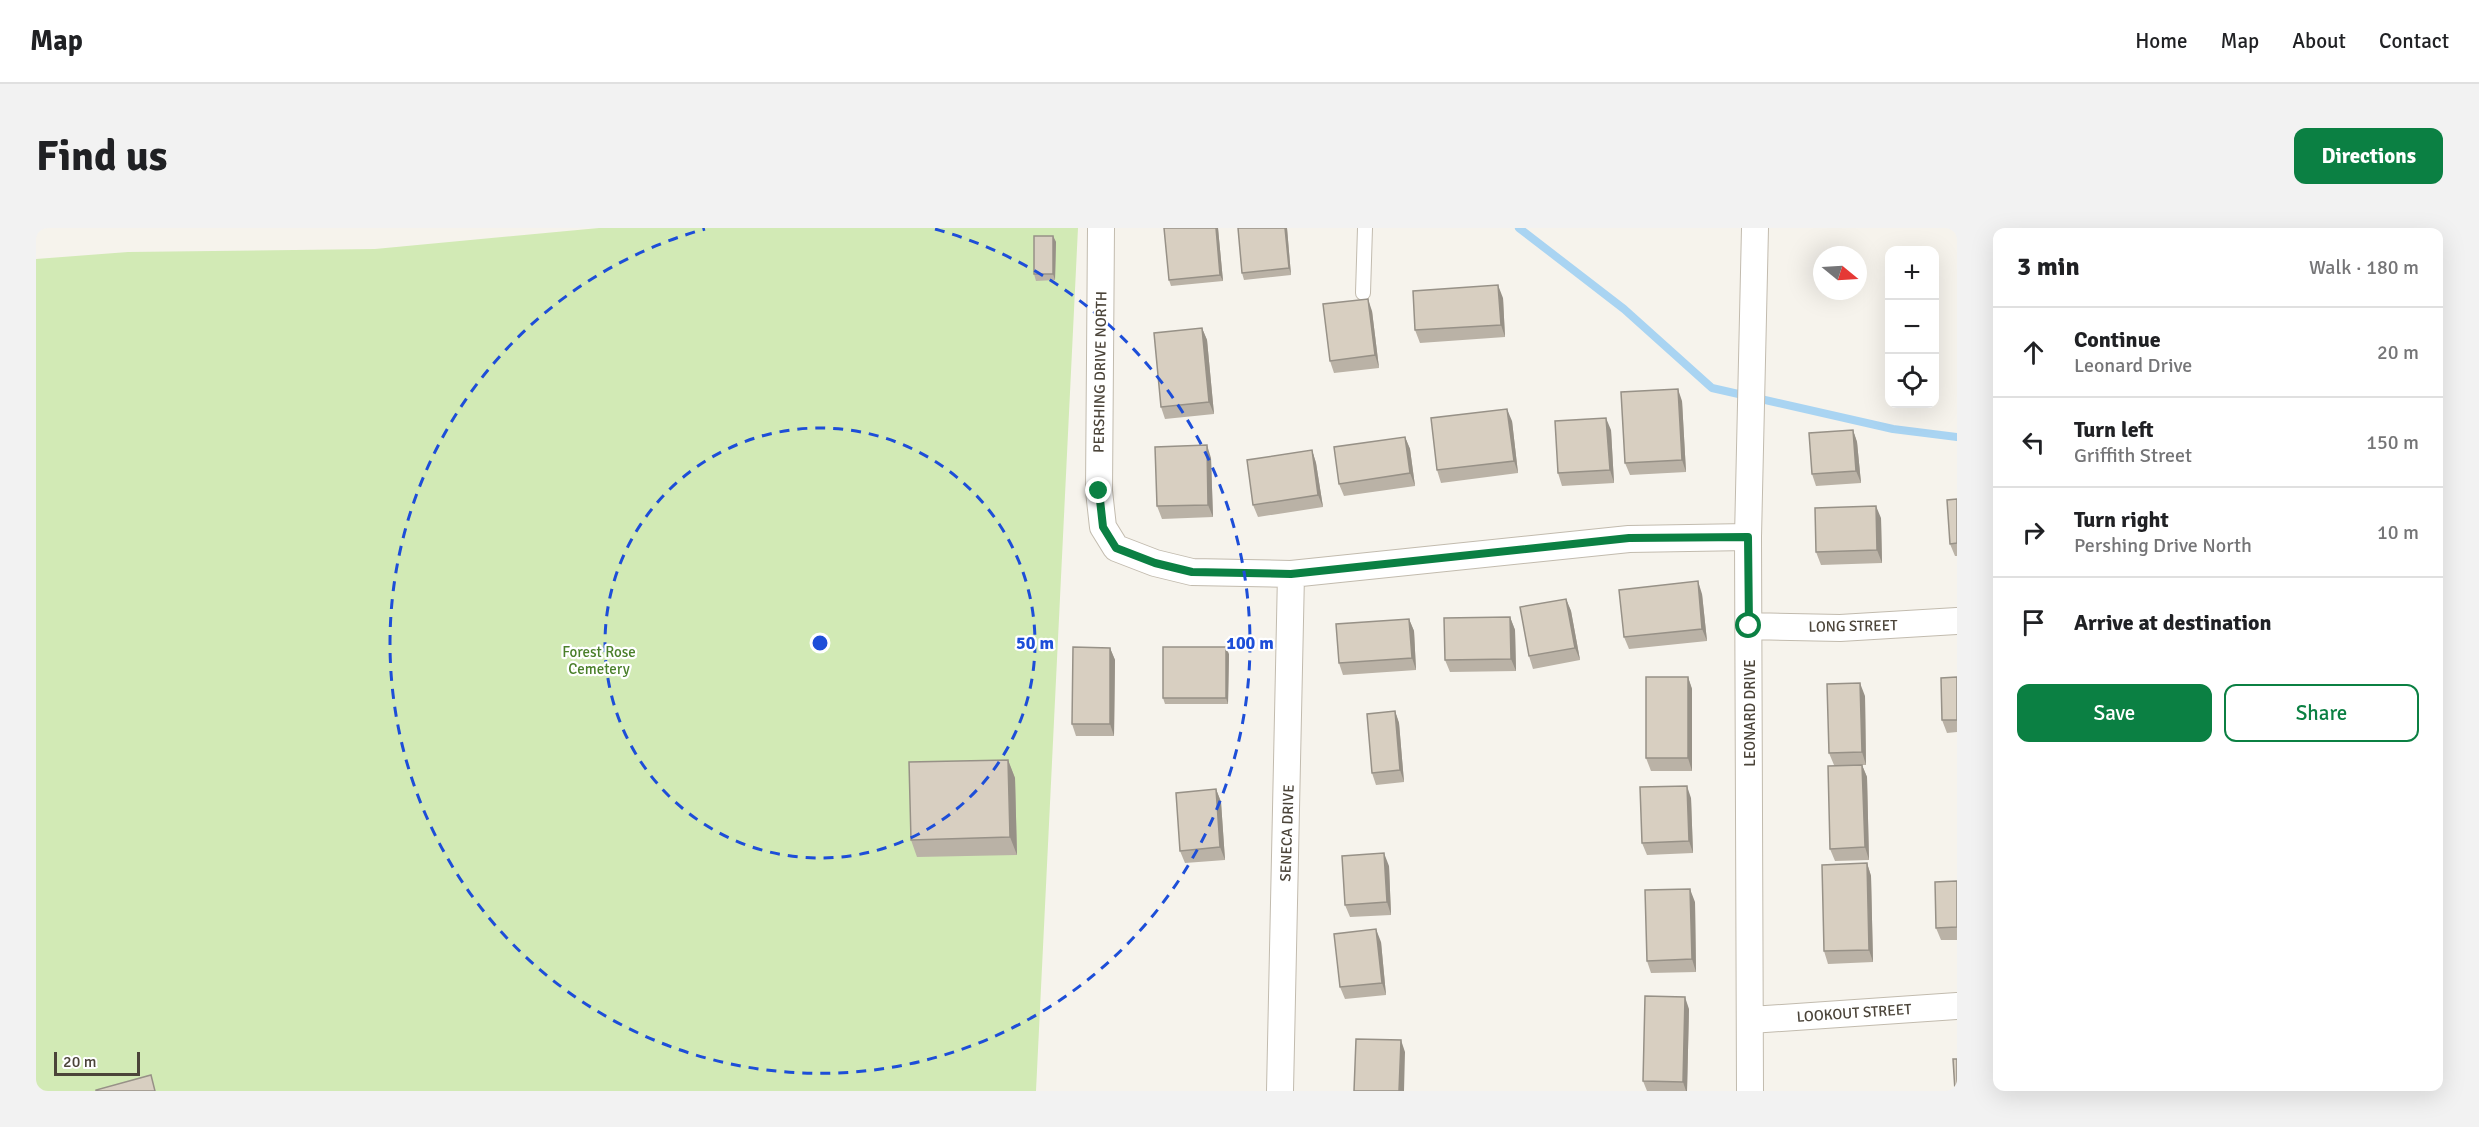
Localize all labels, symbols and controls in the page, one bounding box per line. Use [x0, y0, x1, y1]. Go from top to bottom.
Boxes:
text: Map [30, 24, 83, 58]
text: Home [2135, 28, 2188, 54]
text: Map [2221, 28, 2259, 54]
text: About [2292, 28, 2346, 54]
text: Contact [2379, 28, 2449, 54]
button: Directions [2294, 128, 2443, 184]
text: Find us [36, 131, 167, 182]
north arrow [1813, 246, 1867, 300]
map controls [1885, 246, 1939, 408]
button: + [1885, 246, 1939, 300]
text: 3 min [2017, 251, 2080, 283]
text: Walk · 180 m [2309, 255, 2419, 280]
street label: PERSHING DRIVE NORTH [1090, 291, 1110, 453]
button: − [1885, 300, 1939, 354]
text: Continue [2074, 326, 2161, 353]
icon: ahead [2017, 336, 2050, 369]
text: 20 m [2377, 340, 2419, 365]
text: Leonard Drive [2074, 353, 2192, 378]
button: locate [1885, 354, 1939, 408]
text: Turn left [2074, 416, 2154, 443]
icon: left [2017, 426, 2050, 459]
text: 150 m [2366, 430, 2419, 455]
text: Griffith Street [2074, 443, 2192, 468]
route end [1085, 477, 1111, 503]
text: Turn right [2074, 506, 2169, 533]
icon: right [2017, 516, 2050, 549]
text: 10 m [2377, 520, 2419, 545]
text: Pershing Drive North [2074, 533, 2252, 558]
icon: arrive [2017, 606, 2050, 639]
text: Arrive at destination [2074, 609, 2271, 636]
route start [1735, 612, 1761, 638]
street label: LONG STREET [1808, 616, 1898, 636]
text: 50 m [1016, 632, 1054, 654]
text: 100 m [1226, 632, 1274, 654]
centre of rings [810, 633, 830, 653]
park label: Forest Rose Cemetery [562, 643, 636, 678]
street label: LEONARD DRIVE [1741, 659, 1759, 767]
button: Save [2017, 684, 2212, 742]
button: Share [2224, 684, 2419, 742]
street label: SENECA DRIVE [1276, 784, 1298, 882]
street label: LOOKOUT STREET [1796, 1000, 1913, 1026]
scale bar [54, 1049, 140, 1076]
text: 20 m [63, 1052, 97, 1072]

